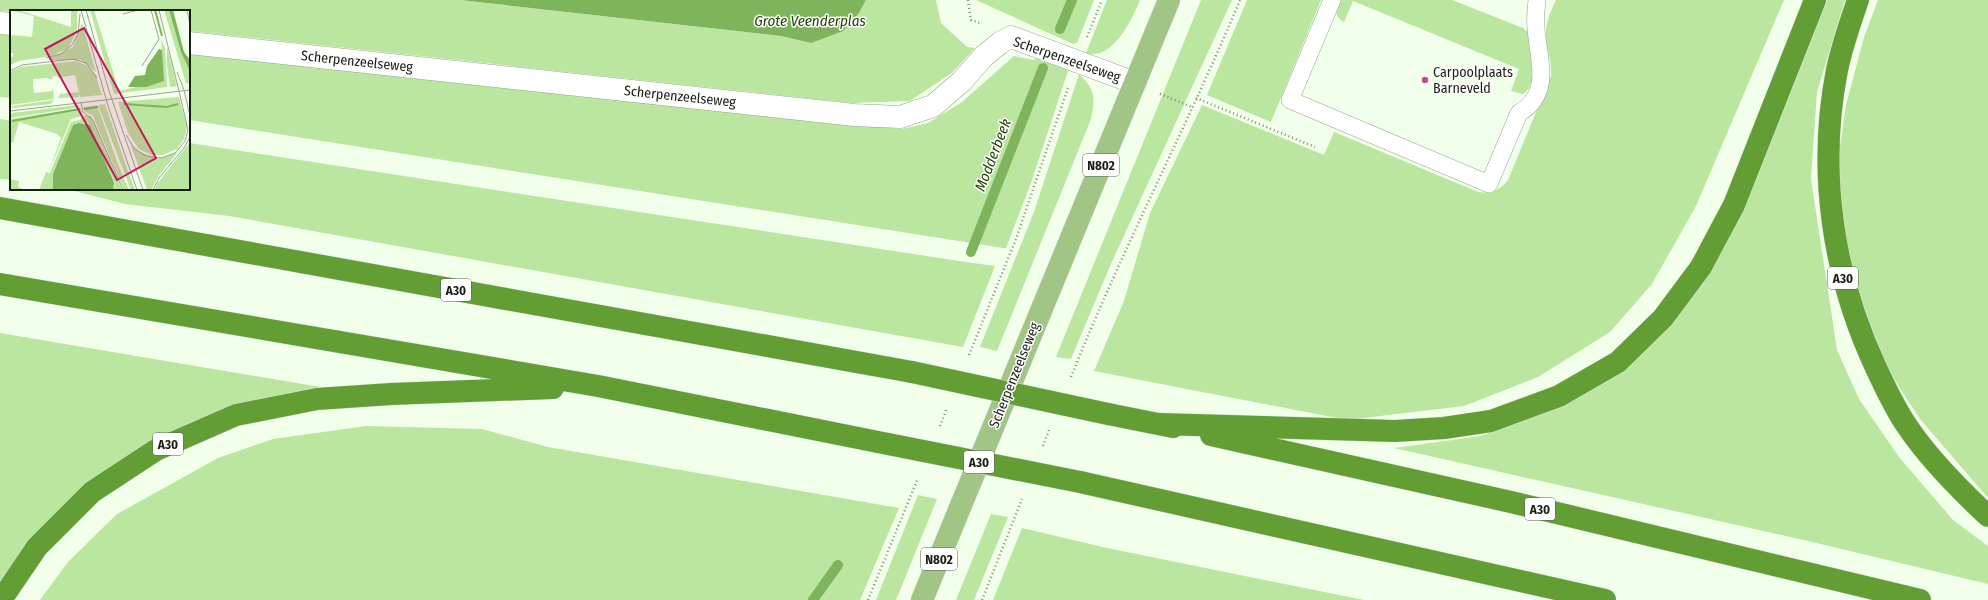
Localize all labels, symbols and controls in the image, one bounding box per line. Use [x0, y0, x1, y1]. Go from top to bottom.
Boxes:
inset map [10, 10, 190, 190]
water label: Grote Veenderplas [754, 12, 866, 30]
street label: Scherpenzeelseweg [1011, 33, 1123, 86]
street label: Scherpenzeelseweg [300, 47, 414, 76]
place label: Carpoolplaats Barneveld [1433, 64, 1513, 97]
marker: Carpoolplaats Barneveld [1420, 75, 1430, 85]
street label: Scherpenzeelseweg [623, 82, 737, 111]
water label: Modderbeek [971, 116, 1015, 194]
road number: N802 [1083, 154, 1119, 176]
road number: A30 [1828, 267, 1858, 289]
road number: A30 [441, 279, 471, 301]
street label: Scherpenzeelseweg [986, 320, 1044, 430]
road number: A30 [153, 433, 183, 455]
road number: A30 [964, 451, 994, 473]
road number: A30 [1525, 498, 1555, 520]
road number: N802 [921, 548, 957, 570]

